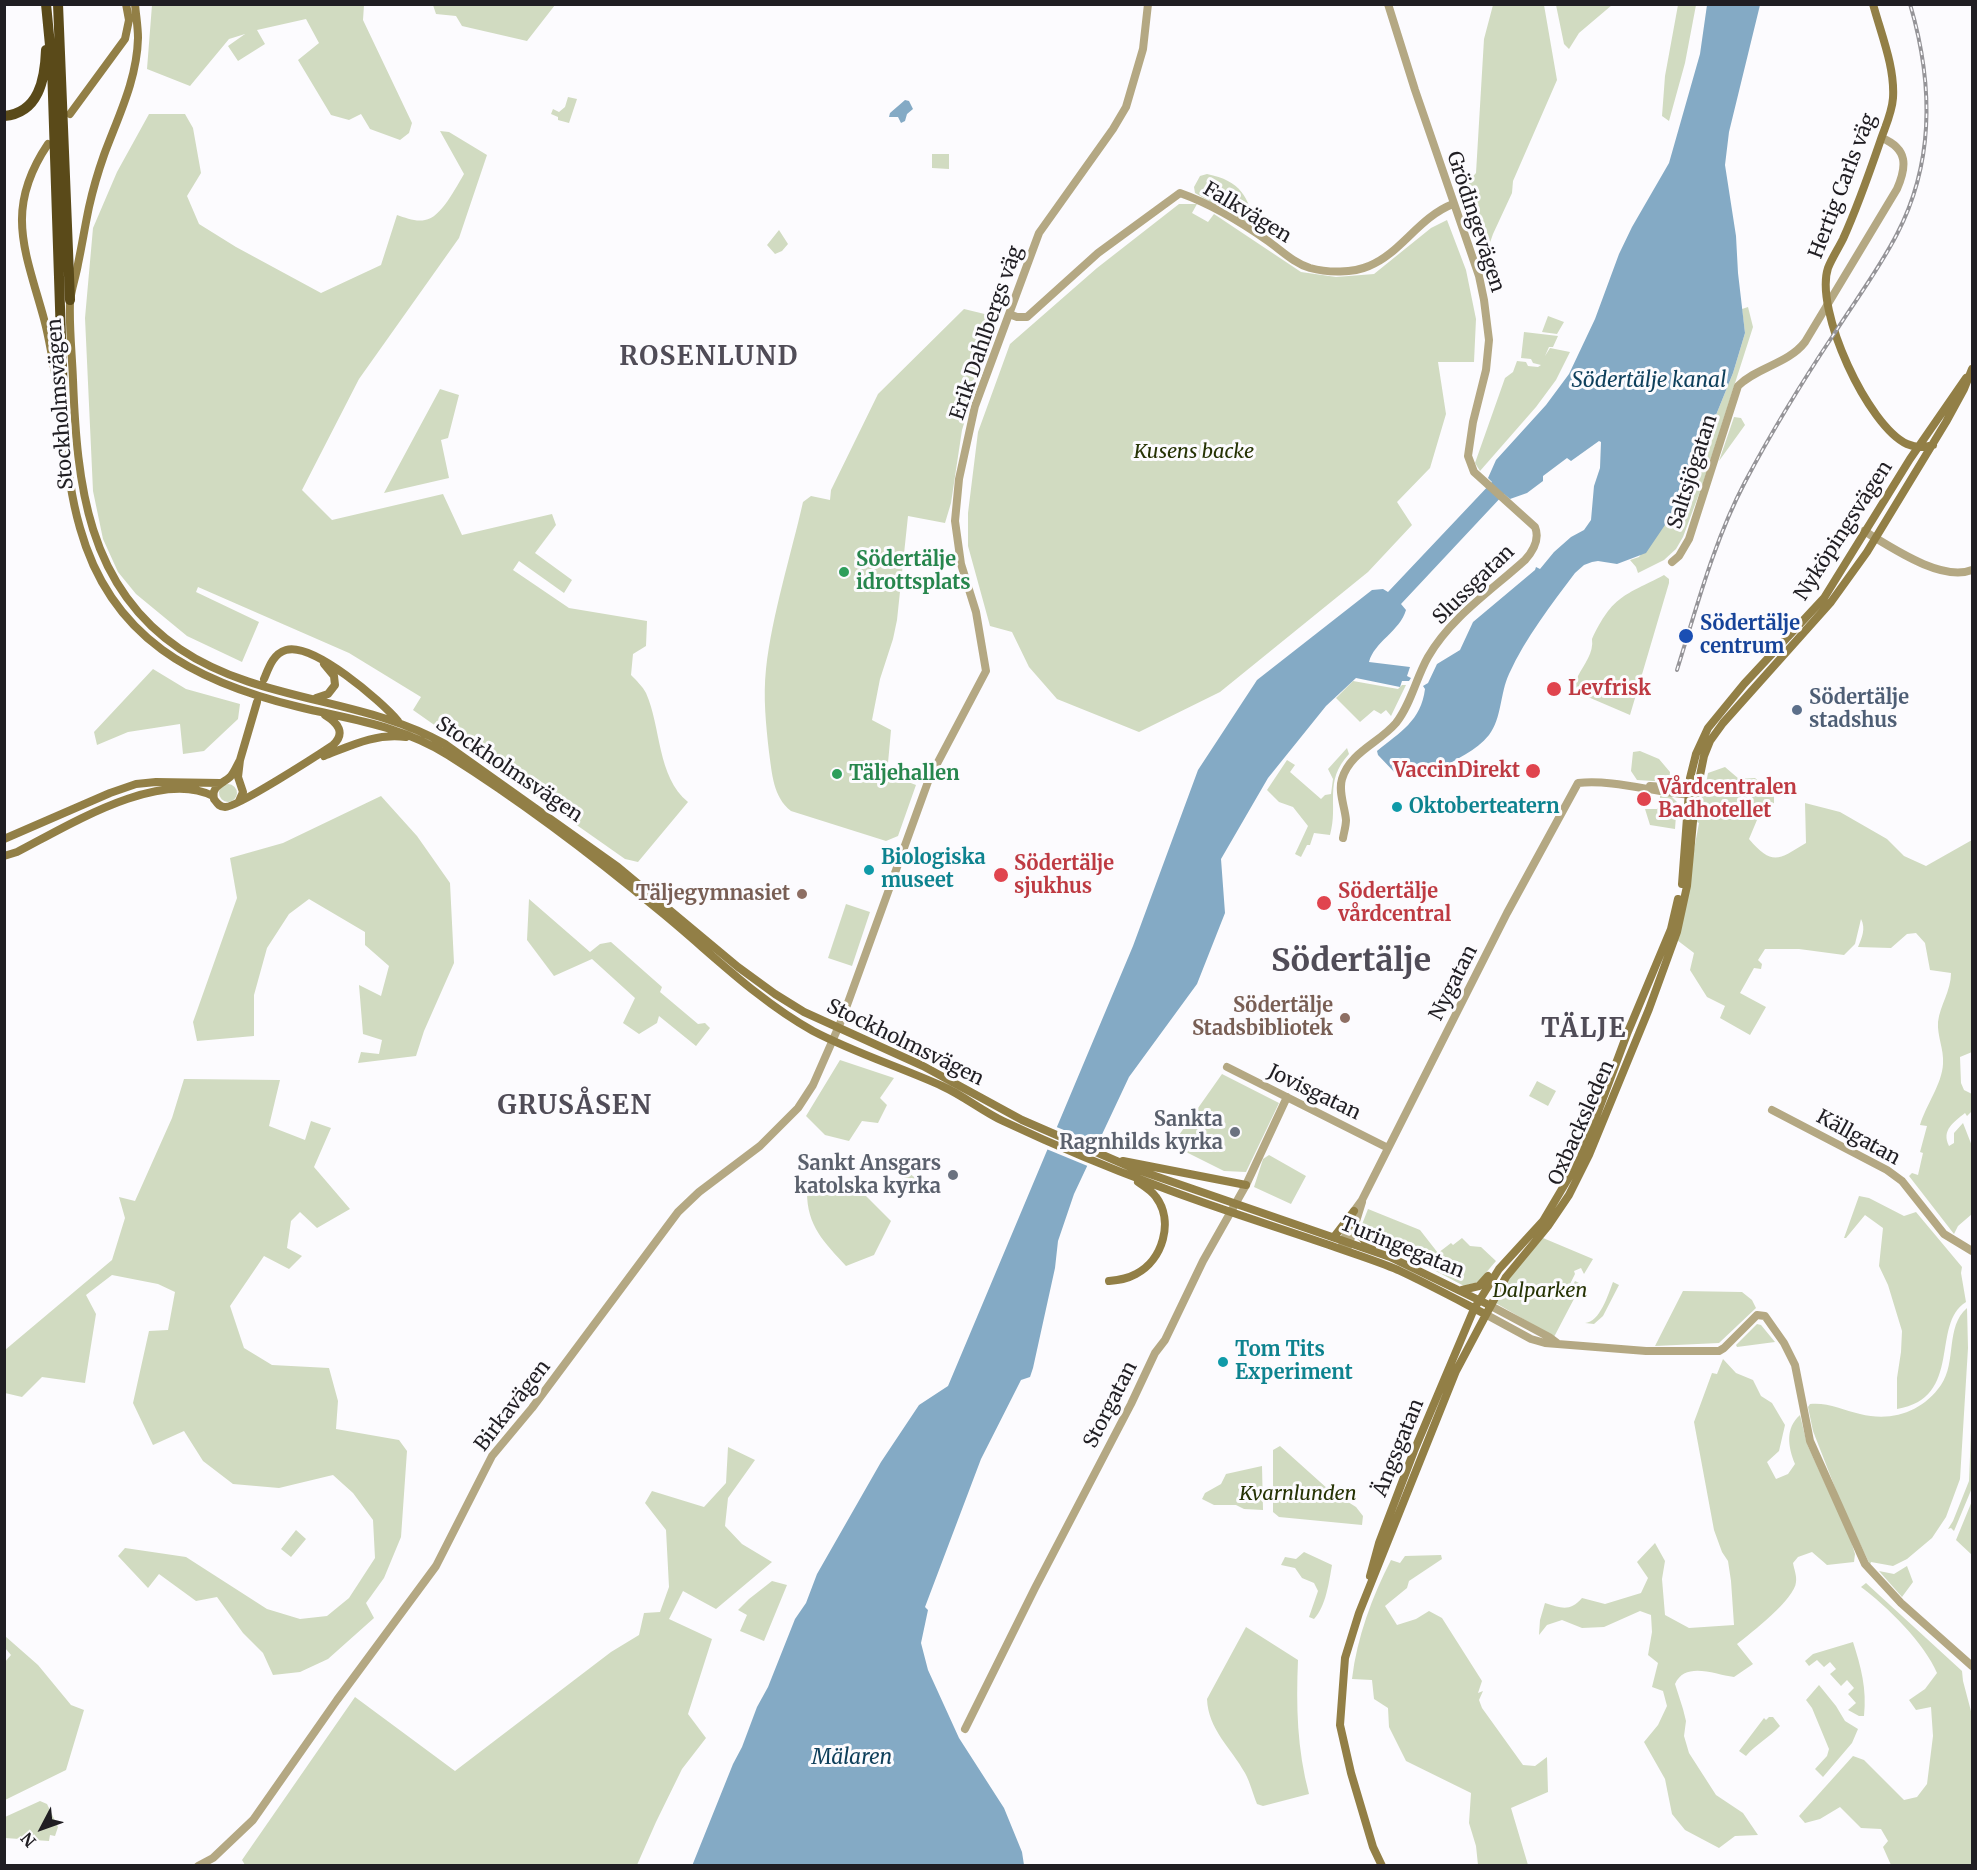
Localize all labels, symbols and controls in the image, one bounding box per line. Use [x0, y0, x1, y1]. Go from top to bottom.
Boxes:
street label: Hertig Carls väg [1804, 110, 1882, 262]
street label: Grödingevägen [1441, 149, 1509, 295]
street label: Falkvägen [1199, 177, 1295, 249]
street label: Erik Dahlbergs väg [946, 243, 1028, 423]
street label: Stockholmsvägen [43, 317, 79, 491]
district label: ROSENLUND [619, 342, 799, 374]
water label: Södertälje kanal [1572, 368, 1726, 394]
street label: Saltsjögatan [1663, 412, 1723, 532]
park label: Kusens backe [1134, 440, 1254, 464]
street label: Nyköpingsvägen [1790, 457, 1898, 605]
street label: Slussgatan [1428, 540, 1520, 630]
place label: Södertälje idrottsplats [856, 548, 970, 595]
marker: Södertälje idrottsplats [837, 565, 851, 579]
place label: Södertälje centrum [1700, 612, 1800, 659]
marker: Södertälje centrum [1677, 627, 1695, 645]
place label: Levfrisk [1568, 677, 1651, 701]
marker: Levfrisk [1545, 680, 1563, 698]
place label: Södertälje stadshus [1809, 686, 1909, 733]
marker: Södertälje stadshus [1790, 703, 1804, 717]
street label: Stockholmsvägen [431, 712, 587, 828]
place label: VaccinDirekt [1393, 759, 1520, 783]
place label: Täljehallen [849, 762, 959, 786]
marker: VaccinDirekt [1524, 762, 1542, 780]
marker: Täljehallen [830, 767, 844, 781]
place label: Vårdcentralen Badhotellet [1658, 776, 1797, 823]
marker: Vårdcentralen Badhotellet [1635, 790, 1653, 808]
place label: Oktoberteatern [1409, 795, 1560, 819]
marker: Oktoberteatern [1390, 800, 1404, 814]
place label: Biologiska museet [881, 846, 986, 893]
place label: Södertälje sjukhus [1014, 852, 1114, 899]
marker: Biologiska museet [862, 863, 876, 877]
marker: Södertälje sjukhus [992, 866, 1010, 884]
place label: Södertälje vårdcentral [1338, 880, 1451, 927]
place label: Täljegymnasiet [636, 882, 790, 906]
marker: Täljegymnasiet [795, 887, 809, 901]
marker: Södertälje vårdcentral [1315, 894, 1333, 912]
street label: Nygatan [1425, 941, 1483, 1025]
district label: Södertälje [1271, 943, 1431, 981]
place label: Södertälje Stadsbibliotek [1192, 994, 1333, 1041]
street label: Stockholmsvägen [823, 995, 987, 1091]
marker: Södertälje Stadsbibliotek [1338, 1011, 1352, 1025]
district label: TÄLJE [1541, 1014, 1627, 1046]
street label: Oxbacksleden [1544, 1057, 1620, 1189]
street label: Jovisgatan [1264, 1060, 1364, 1126]
district label: GRUSÅSEN [498, 1091, 652, 1123]
street label: Källgatan [1812, 1105, 1904, 1171]
place label: Sankta Ragnhilds kyrka [1059, 1108, 1223, 1155]
marker: Sankta Ragnhilds kyrka [1228, 1125, 1242, 1139]
place label: Sankt Ansgars katolska kyrka [794, 1152, 941, 1199]
marker: Sankt Ansgars katolska kyrka [946, 1168, 960, 1182]
street label: Turingegatan [1336, 1212, 1468, 1284]
park label: Dalparken [1493, 1279, 1587, 1303]
place label: Tom Tits Experiment [1235, 1338, 1353, 1385]
marker: Tom Tits Experiment [1216, 1355, 1230, 1369]
street label: Birkavägen [470, 1356, 556, 1456]
street label: Storgatan [1079, 1358, 1143, 1452]
street label: Ängsgatan [1369, 1396, 1429, 1500]
park label: Kvarnlunden [1239, 1482, 1357, 1506]
water label: Mälaren [812, 1745, 892, 1771]
north arrow [12, 1798, 72, 1858]
text: N [17, 1828, 40, 1851]

